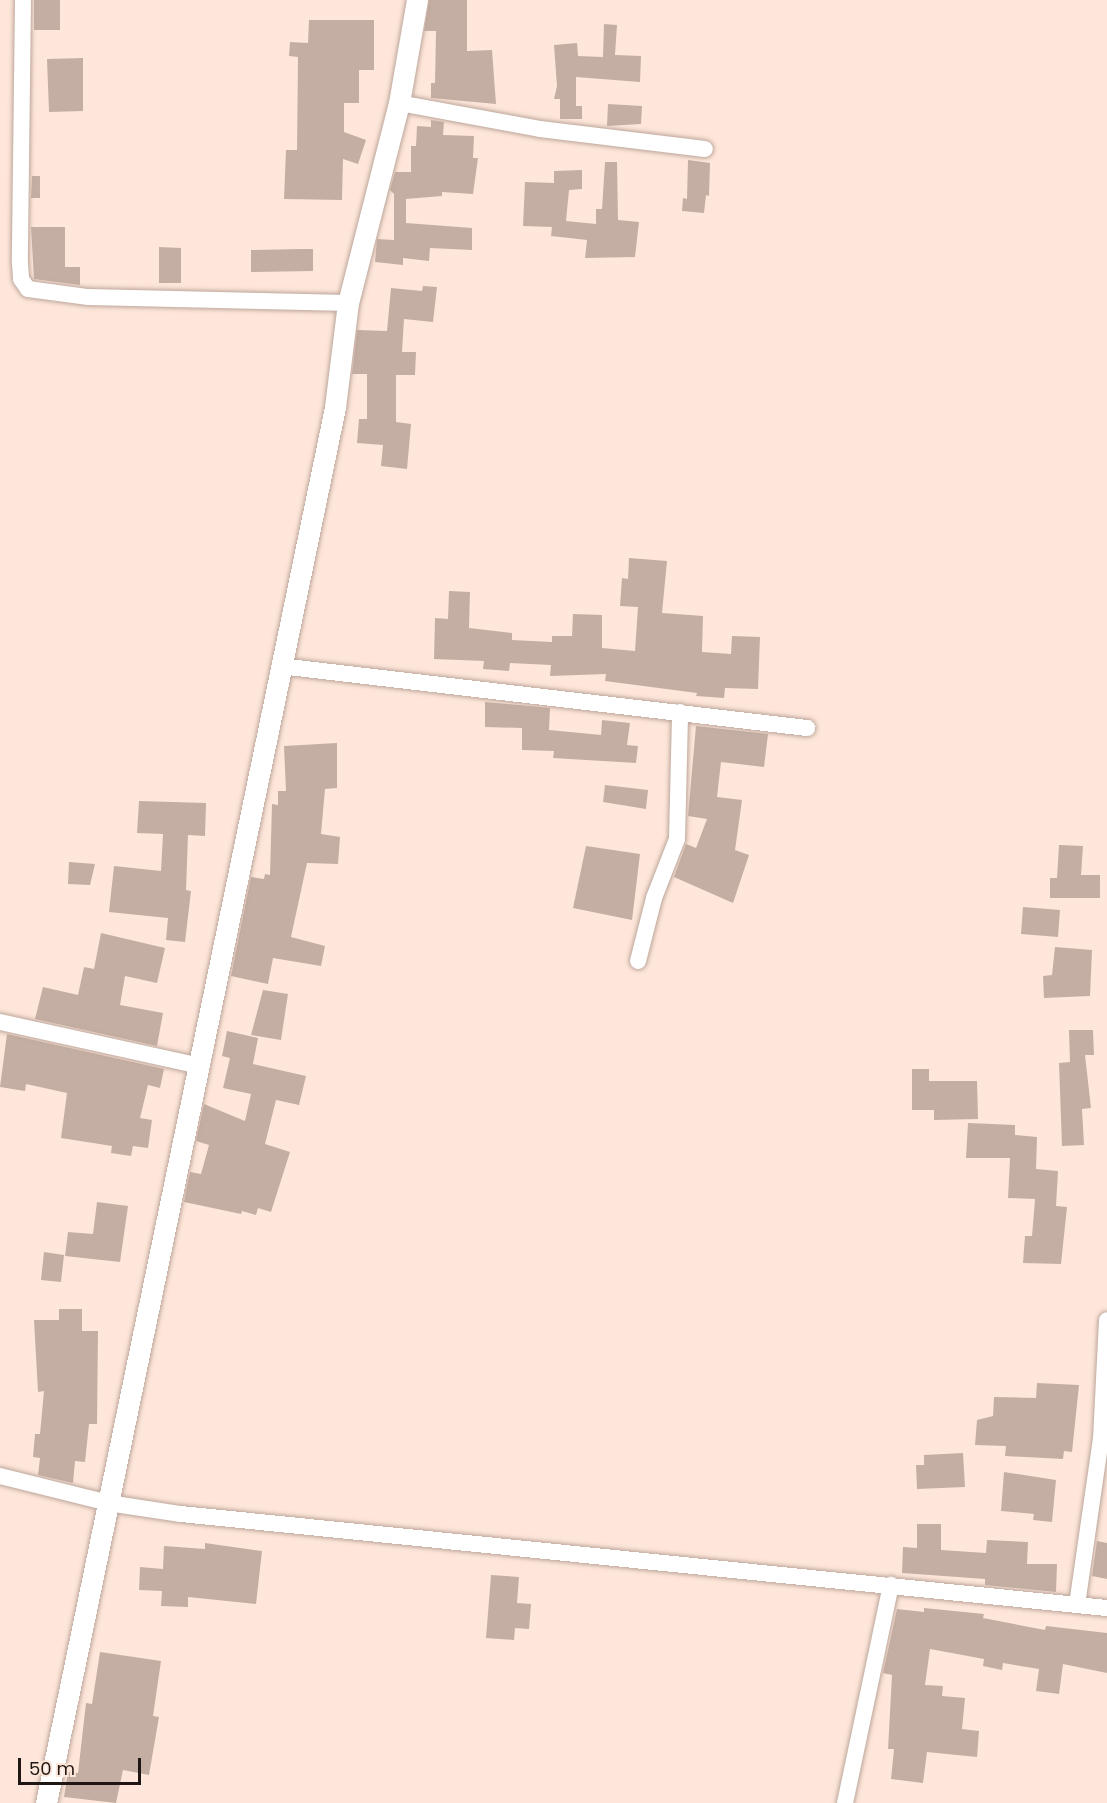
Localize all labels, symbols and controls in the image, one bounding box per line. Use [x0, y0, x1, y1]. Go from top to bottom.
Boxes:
scale bar [21, 1746, 144, 1784]
text: 50 m [29, 1756, 75, 1781]

